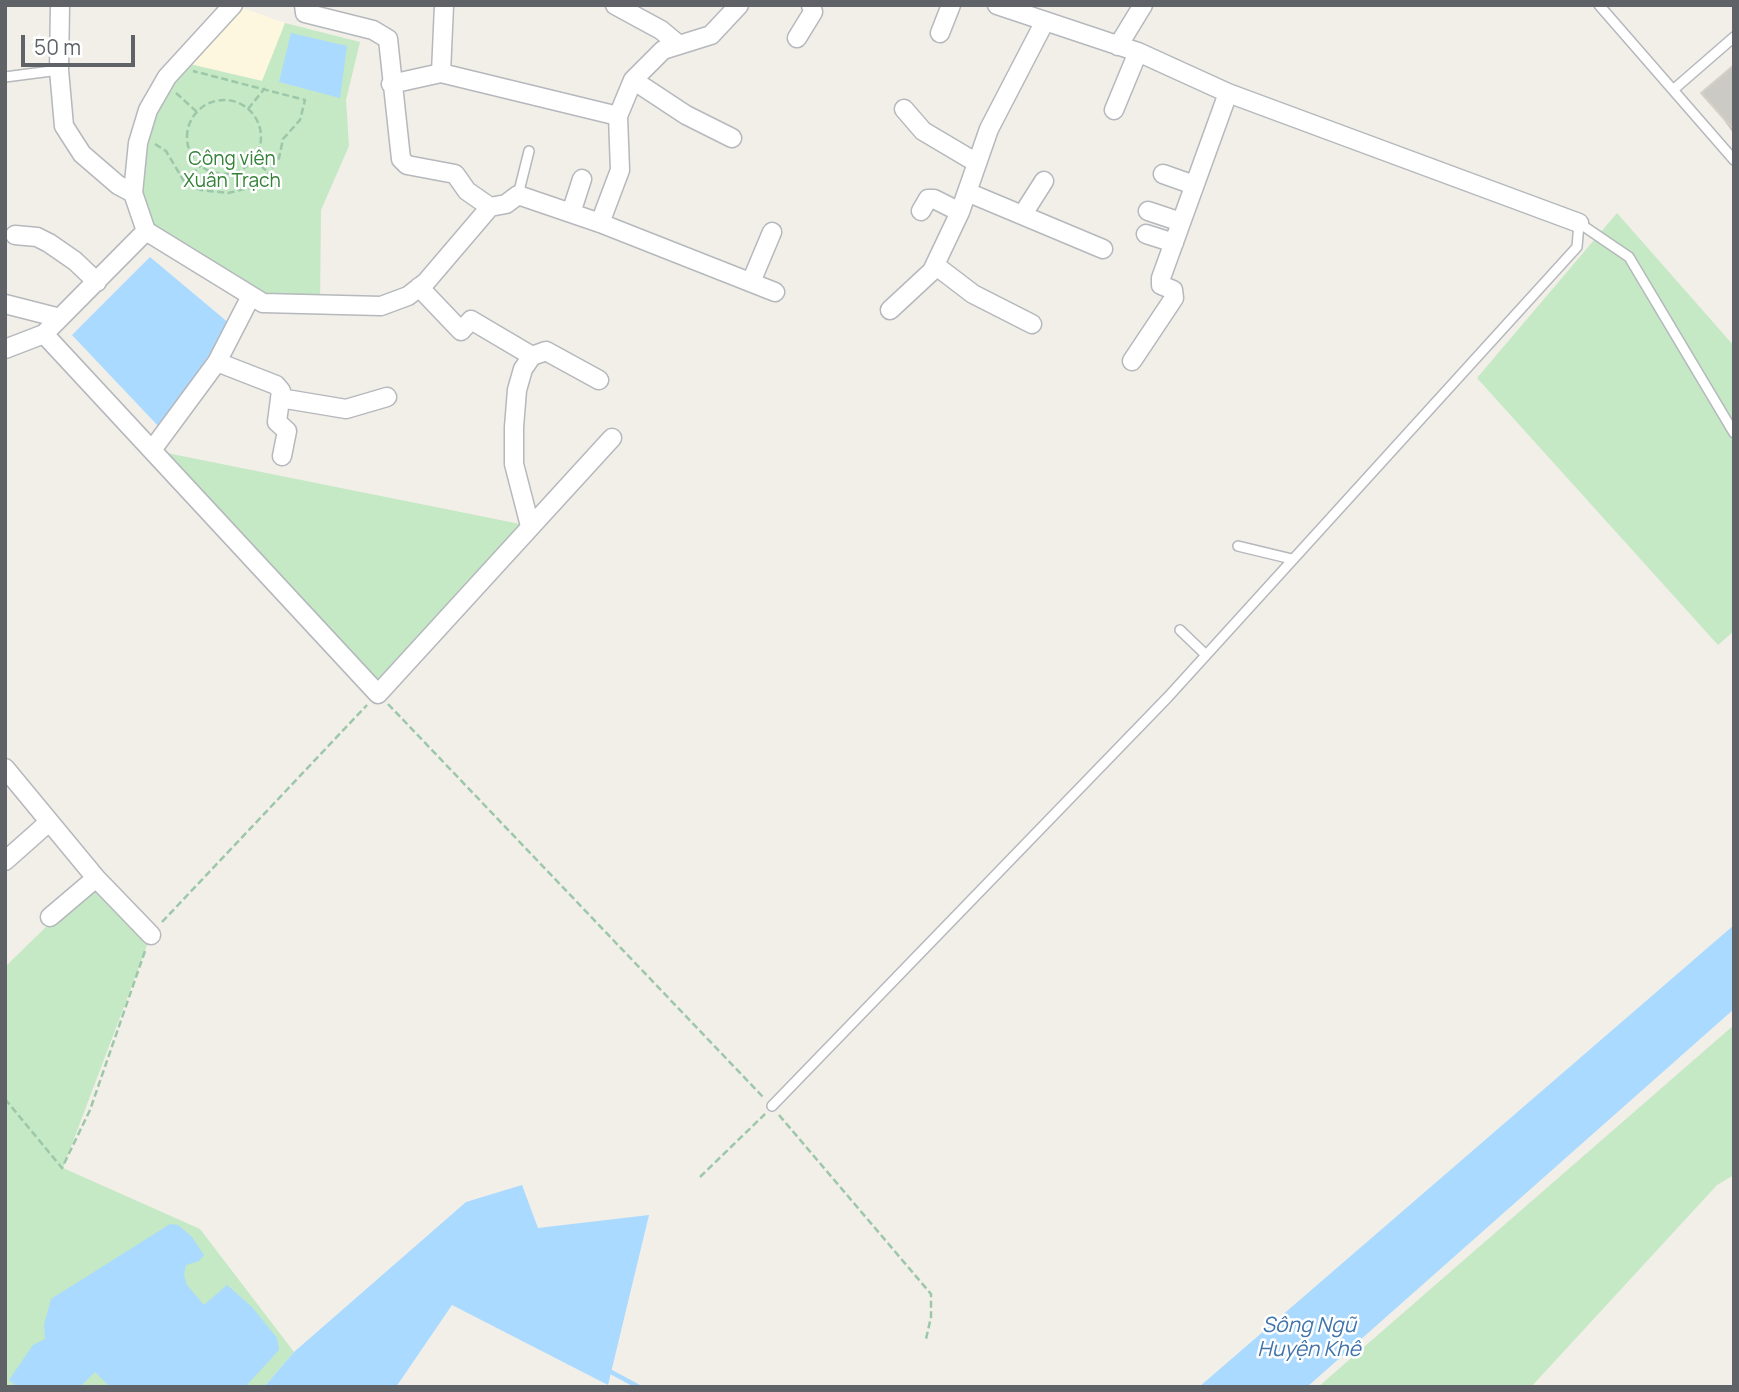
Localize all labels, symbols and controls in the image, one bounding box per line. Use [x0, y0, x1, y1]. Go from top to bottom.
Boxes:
scale bar [24, 21, 138, 65]
text: 50 m [34, 33, 81, 61]
park label: Công viên Xuân Trạch [183, 149, 281, 193]
water label: Sông Ngũ Huyện Khê [1257, 1313, 1361, 1363]

